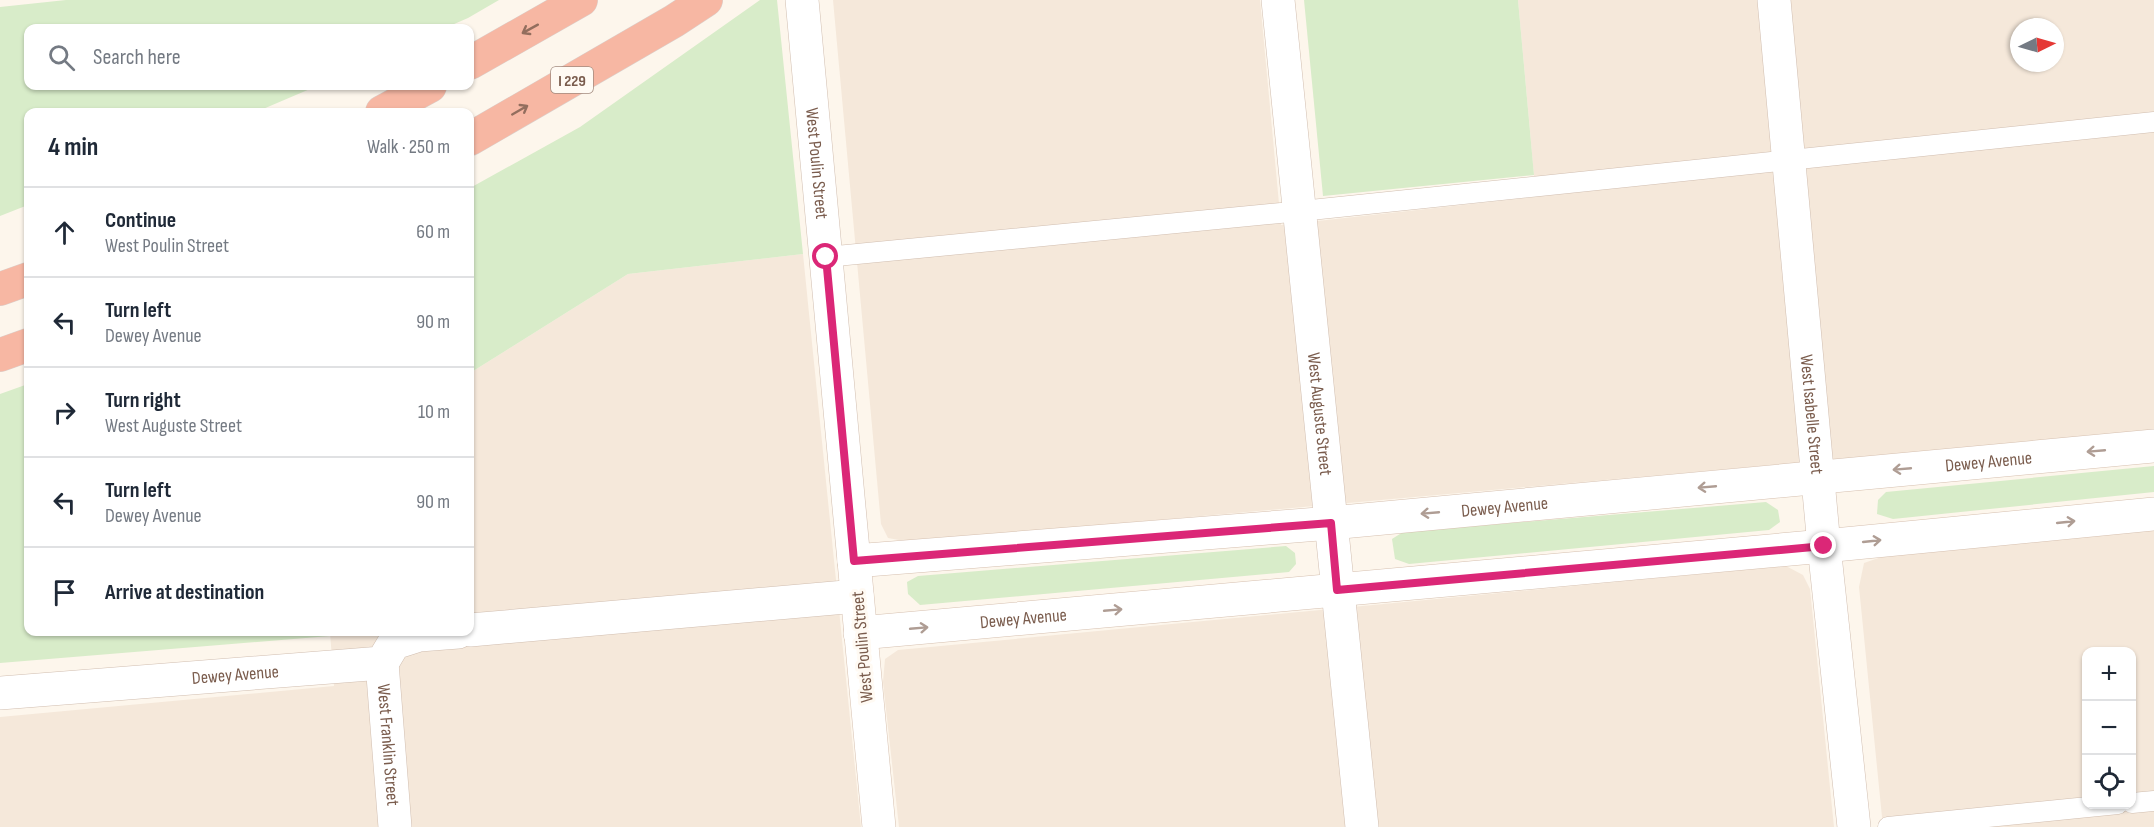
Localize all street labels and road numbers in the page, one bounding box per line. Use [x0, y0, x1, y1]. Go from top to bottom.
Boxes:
road number: I 229 [551, 67, 593, 93]
street label: West Poulin Street [801, 107, 832, 221]
street label: West Auguste Street [1303, 351, 1336, 477]
street label: West Isabelle Street [1796, 354, 1827, 476]
street label: Dewey Avenue [1944, 447, 2033, 476]
street label: Dewey Avenue [1460, 493, 1549, 522]
street label: West Poulin Street [847, 590, 878, 703]
street label: Dewey Avenue [979, 604, 1068, 633]
street label: Dewey Avenue [191, 661, 280, 689]
street label: West Franklin Street [373, 683, 403, 807]

